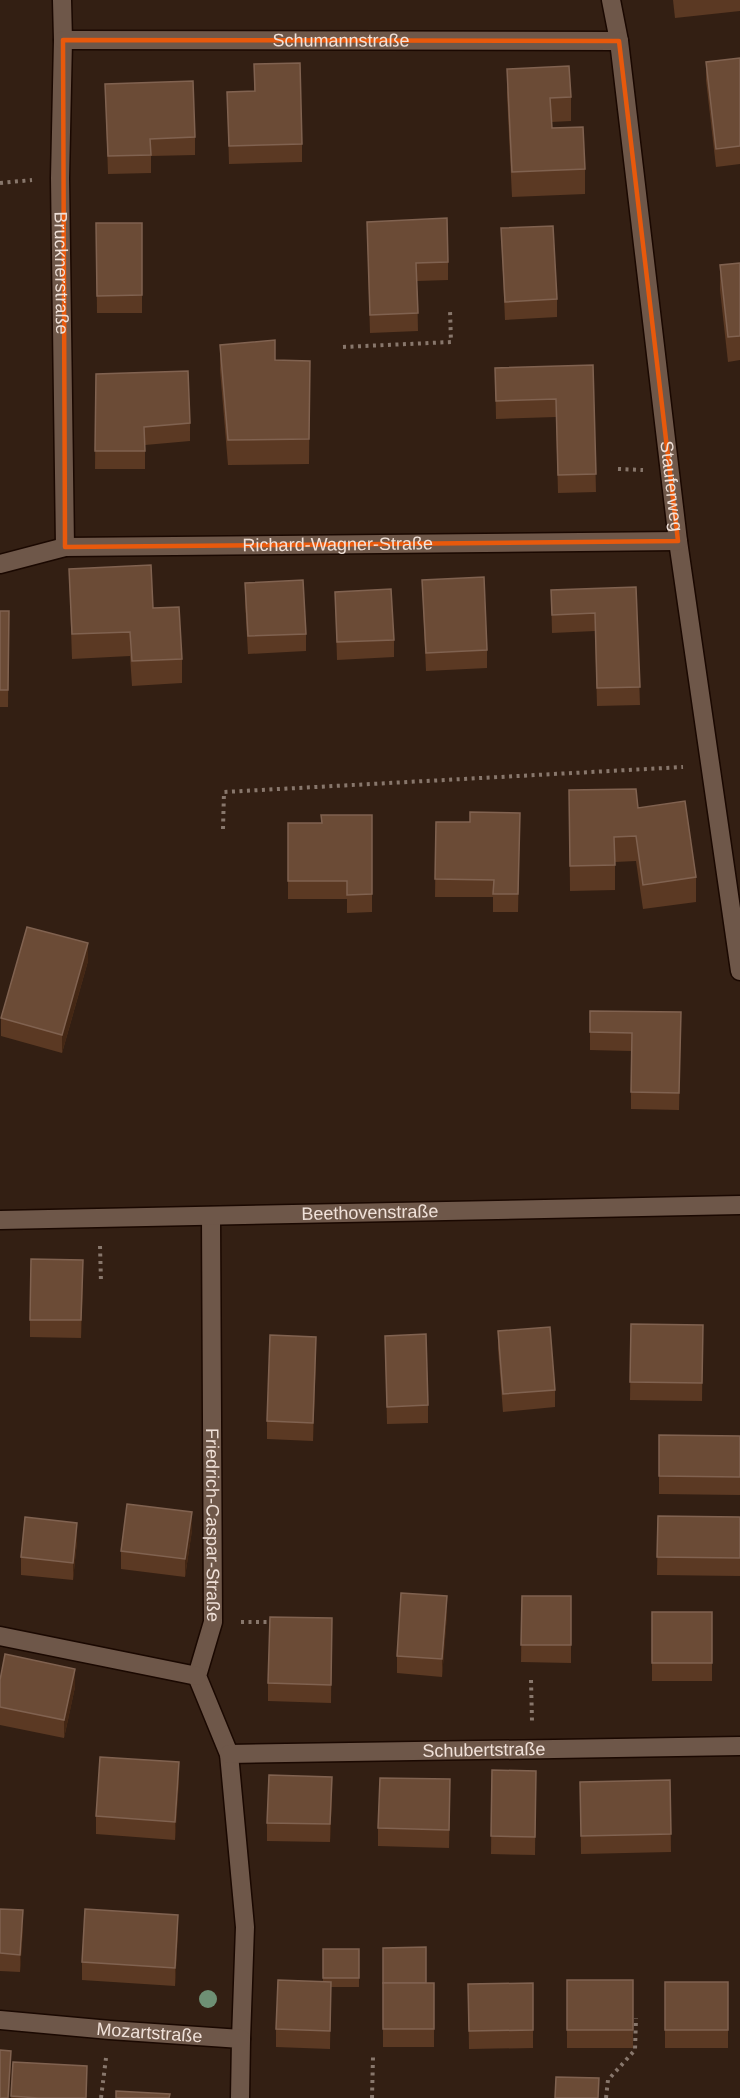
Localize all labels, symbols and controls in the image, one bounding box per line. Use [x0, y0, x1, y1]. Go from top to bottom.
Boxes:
street label: Schumannstraße [272, 30, 410, 51]
street label: Brucknerstraße [50, 211, 72, 335]
street label: Stauferweg [656, 440, 687, 533]
street label: Richard-Wagner-Straße [242, 533, 433, 555]
street label: Beethovenstraße [301, 1201, 439, 1224]
street label: Friedrich-Caspar-Straße [202, 1428, 223, 1622]
street label: Schubertstraße [422, 1739, 546, 1761]
street label: Mozartstraße [96, 2019, 203, 2046]

